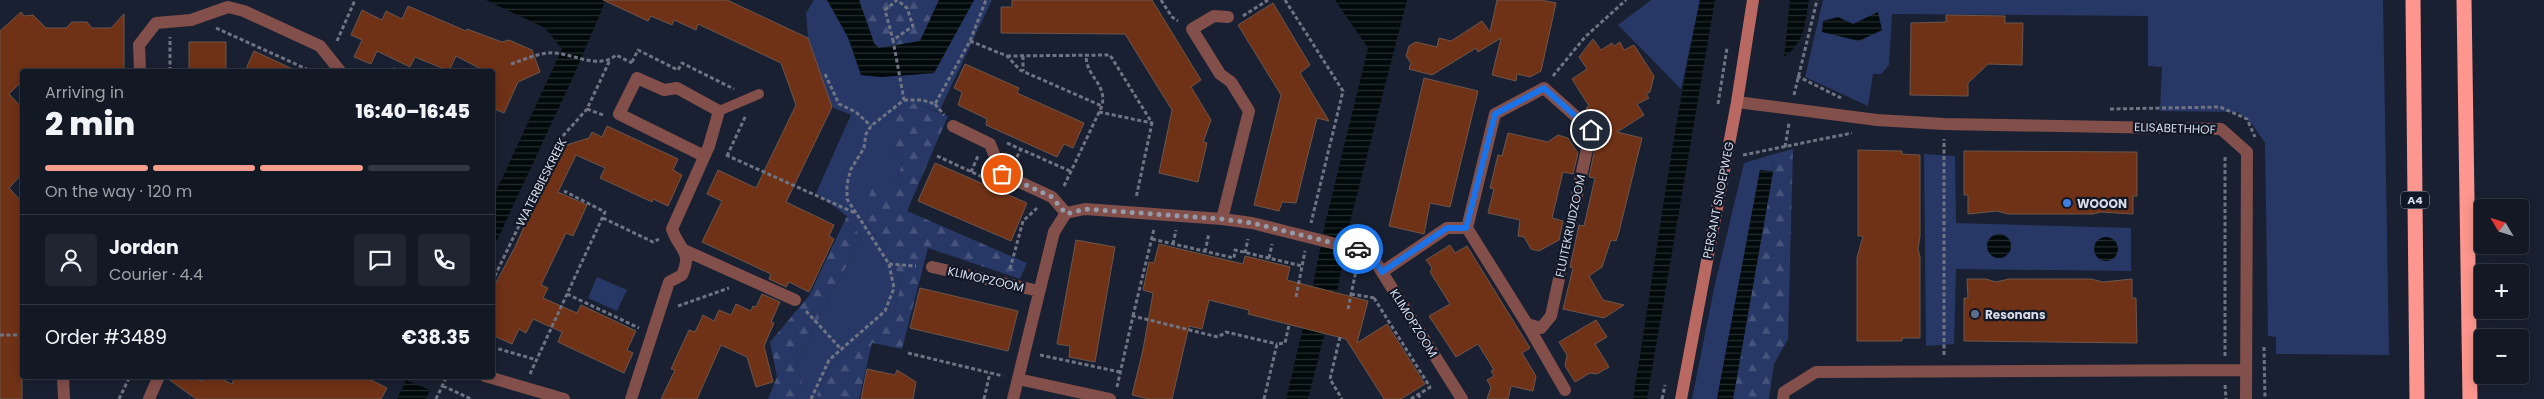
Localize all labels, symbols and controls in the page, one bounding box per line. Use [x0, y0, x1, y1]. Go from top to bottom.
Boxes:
text: Arriving in [45, 81, 124, 104]
text: 16:40–16:45 [355, 98, 470, 125]
text: 2 min [45, 101, 135, 146]
pin [1570, 109, 1612, 151]
icon: home [1577, 116, 1605, 144]
street label: ELISABETHHOF [2134, 118, 2216, 138]
street label: WATERBIESKREEK [511, 135, 571, 229]
street label: PERSANT SNOEPWEG [1698, 140, 1738, 260]
pin [981, 153, 1023, 195]
icon: bag [988, 160, 1016, 188]
street label: FLUITEKRUIDZOOM [1551, 173, 1589, 279]
text: On the way · 120 m [45, 180, 192, 203]
road number: A4 [2401, 192, 2429, 208]
place label: WOOON [2077, 195, 2127, 212]
marker: WOOON [2061, 197, 2073, 209]
north arrow [2474, 199, 2529, 254]
map controls [2474, 199, 2529, 384]
courier [1333, 224, 1383, 274]
button: person [45, 234, 97, 286]
text: Jordan [109, 234, 179, 261]
button: chat [354, 234, 406, 286]
button: phone [418, 234, 470, 286]
icon: car [1344, 235, 1372, 263]
street label: KLIMOPZOOM [946, 262, 1026, 296]
text: Courier · 4.4 [109, 263, 203, 286]
button: + [2474, 264, 2529, 319]
street label: KLIMOPZOOM [1386, 286, 1442, 360]
place label: Resonans [1985, 306, 2046, 323]
marker: Resonans [1969, 308, 1981, 320]
text: Order #3489 [45, 324, 167, 351]
text: €38.35 [402, 324, 470, 351]
button: − [2474, 329, 2529, 384]

